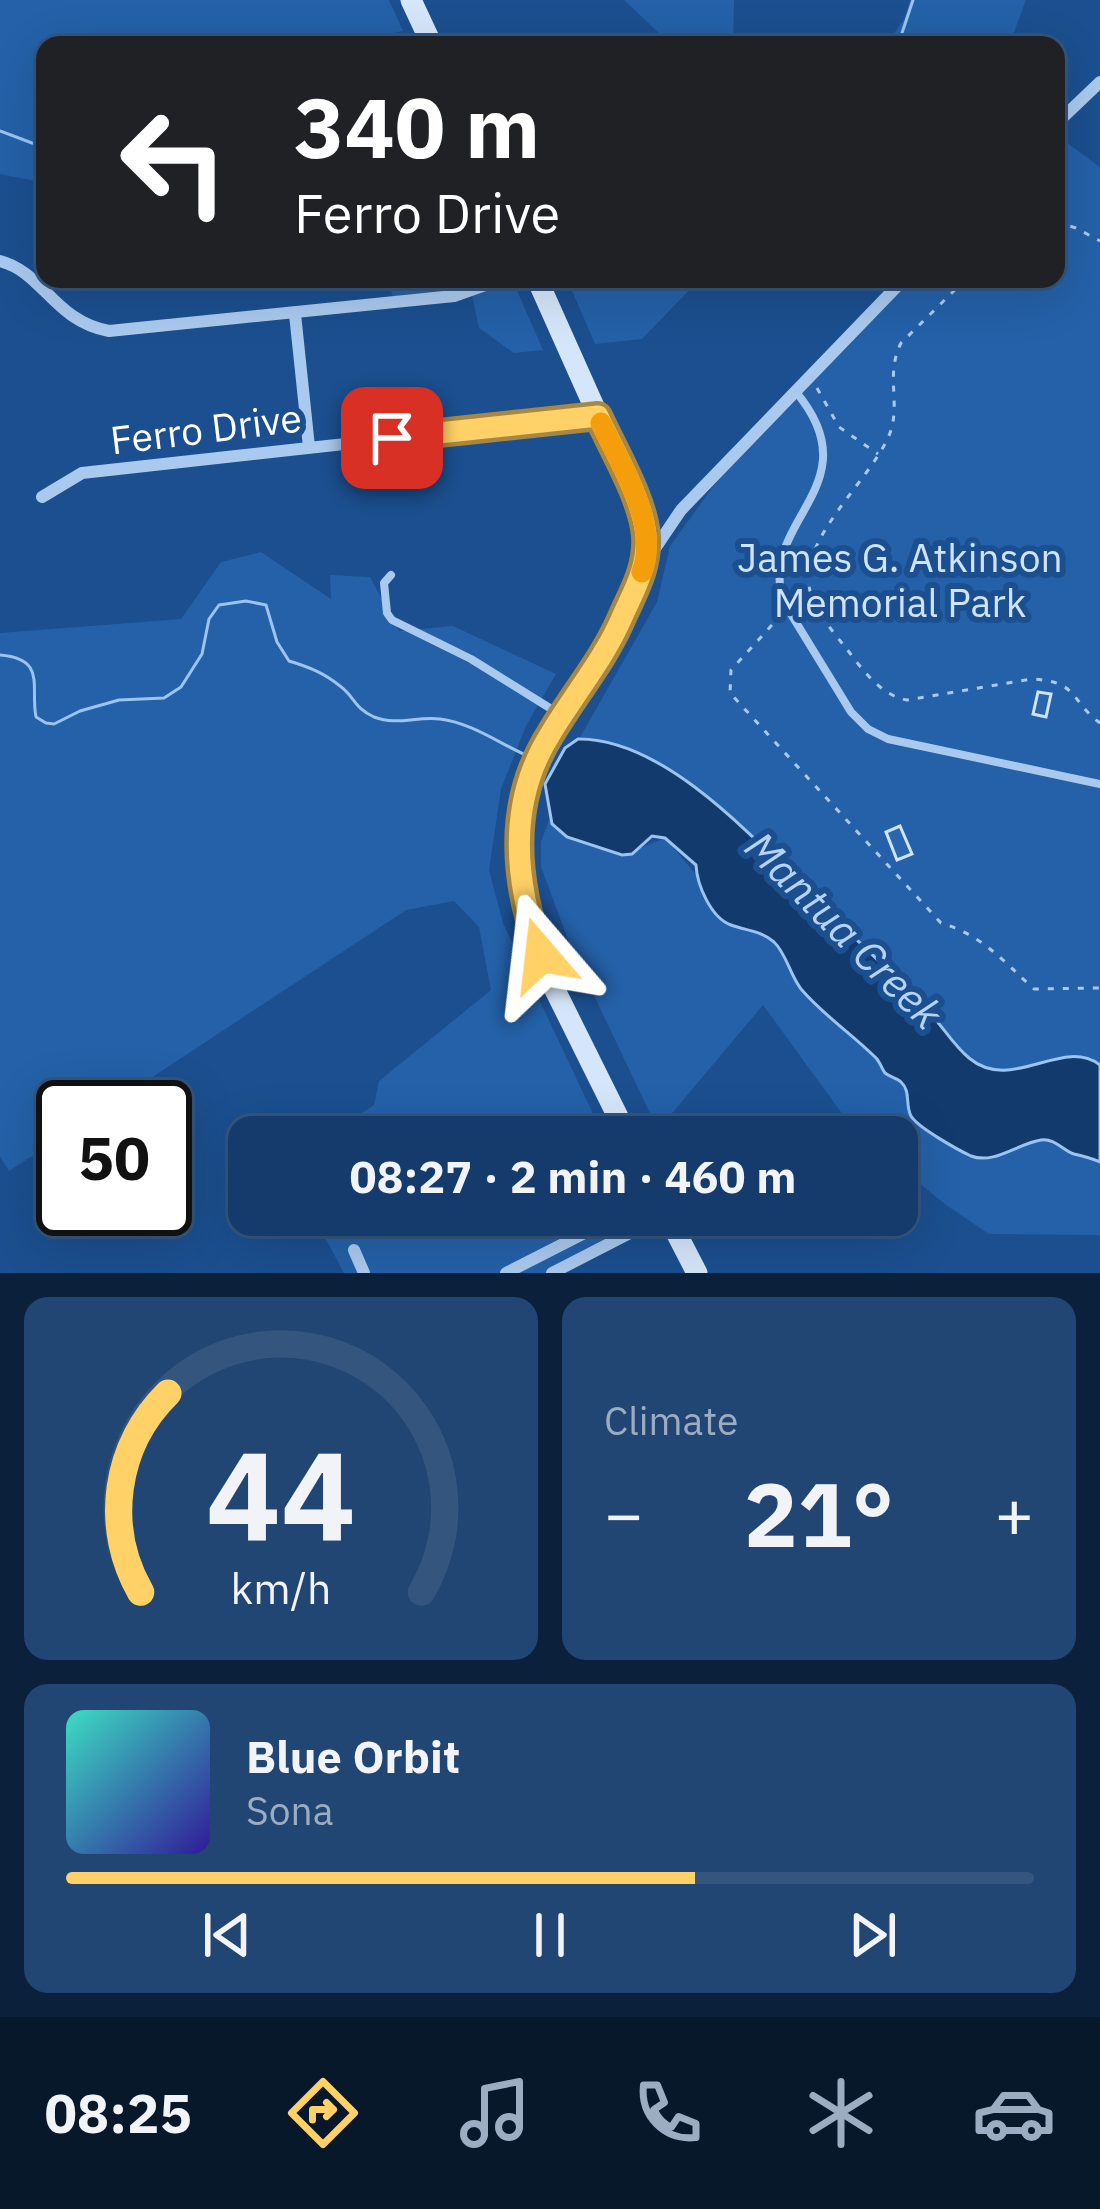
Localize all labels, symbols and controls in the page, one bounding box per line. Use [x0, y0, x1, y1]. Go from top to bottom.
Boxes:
text: 340 m [294, 72, 540, 181]
icon: left [96, 84, 252, 240]
text: Ferro Drive [294, 178, 560, 248]
pin [341, 387, 443, 489]
street label: Ferro Drive [107, 391, 304, 466]
icon: arrive [359, 405, 425, 471]
park label: James G. Atkinson Memorial Park [737, 532, 1063, 628]
water label: Mantua Creek [734, 819, 956, 1041]
position arrow [478, 892, 604, 1018]
speed limit sign: 50 [36, 1080, 192, 1236]
text: 08:27 · 2 min · 460 m [350, 1147, 796, 1205]
text: Climate [604, 1395, 738, 1446]
text: 44 [206, 1413, 356, 1575]
text: 21° [744, 1455, 894, 1572]
text: − [604, 1470, 644, 1556]
text: + [994, 1470, 1034, 1556]
text: km/h [231, 1559, 331, 1615]
text: Blue Orbit [246, 1727, 460, 1785]
text: Sona [246, 1785, 333, 1836]
icon: previous [194, 1902, 260, 1968]
icon: pause [517, 1902, 583, 1968]
icon: next [840, 1902, 906, 1968]
icon: directions [281, 2071, 365, 2155]
icon: music [453, 2071, 537, 2155]
icon: phone [626, 2071, 710, 2155]
icon: climate [799, 2071, 883, 2155]
icon: car [972, 2071, 1056, 2155]
text: 08:25 [44, 2078, 192, 2148]

